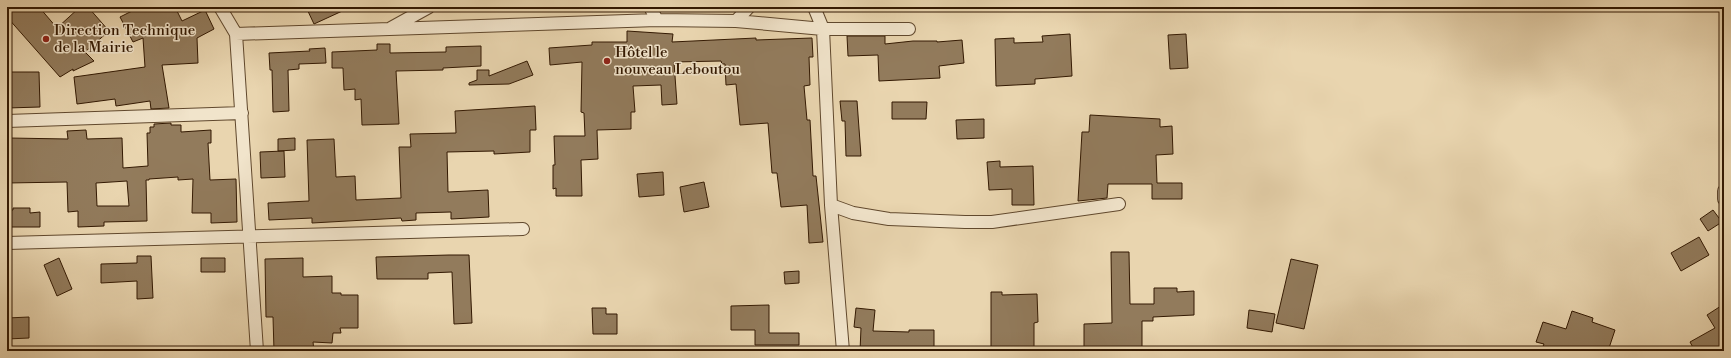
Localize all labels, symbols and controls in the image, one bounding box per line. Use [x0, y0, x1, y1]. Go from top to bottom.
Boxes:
place label: Direction Technique de la Mairie [54, 21, 195, 57]
marker: Direction Technique de la Mairie [41, 34, 51, 44]
place label: Hôtel le nouveau Leboutou [615, 43, 741, 79]
marker: Hôtel le nouveau Leboutou [602, 56, 612, 66]

